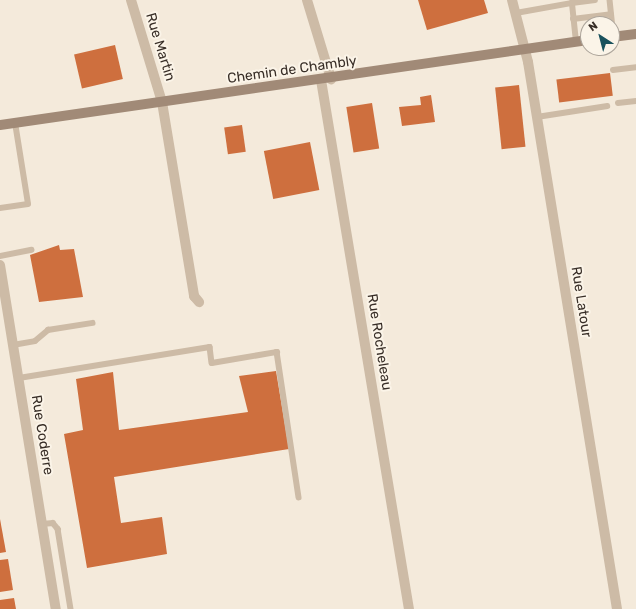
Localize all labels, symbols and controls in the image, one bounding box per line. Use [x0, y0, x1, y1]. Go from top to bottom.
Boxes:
street label: Rue Martin [142, 11, 178, 83]
north arrow [580, 16, 620, 56]
text: N [586, 19, 600, 34]
street label: Chemin de Chambly [226, 53, 358, 87]
street label: Rue Latour [567, 265, 595, 339]
street label: Rue Rocheleau [363, 293, 395, 391]
street label: Rue Coderre [27, 394, 57, 476]

